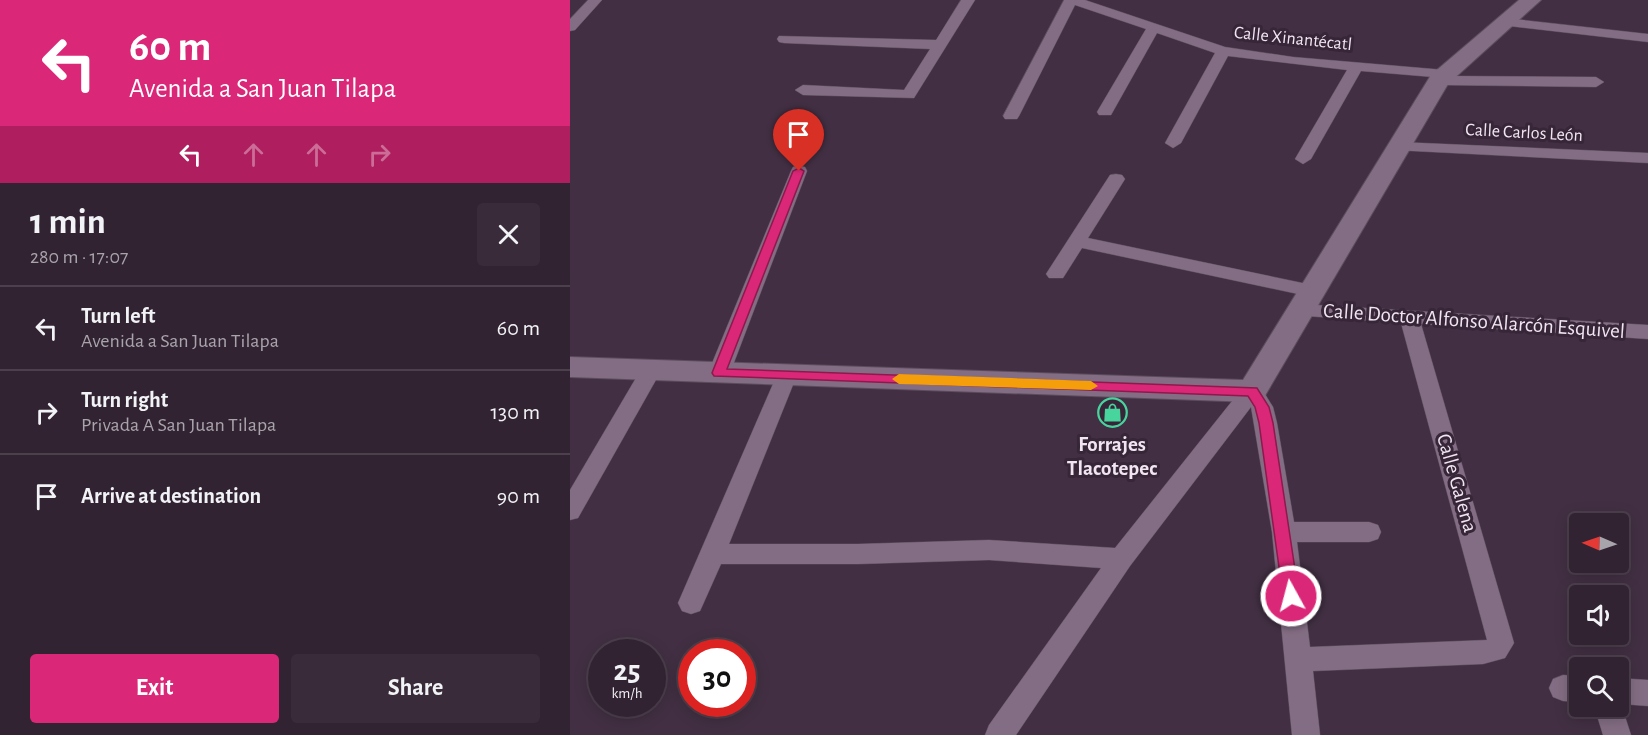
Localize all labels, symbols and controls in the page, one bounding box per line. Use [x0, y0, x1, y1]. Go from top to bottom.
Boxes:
icon: left [30, 24, 108, 102]
street label: Calle Xinantécatl [1233, 24, 1353, 54]
text: 60 m [129, 26, 211, 68]
text: Avenida a San Juan Tilapa [129, 75, 396, 102]
pin [773, 109, 824, 171]
icon: arrive [782, 118, 815, 151]
street label: Calle Carlos León [1465, 121, 1583, 145]
icon: left [174, 138, 207, 171]
icon: ahead [237, 138, 270, 171]
icon: ahead [300, 138, 333, 171]
icon: right [363, 138, 396, 171]
button: close [477, 203, 540, 266]
text: 1 min [30, 204, 106, 240]
text: 280 m · 17:07 [30, 247, 128, 267]
street label: Calle Doctor Alfonso Alarcón Esquivel [1322, 300, 1626, 342]
text: Turn left [81, 305, 155, 327]
icon: left [30, 312, 63, 345]
text: 60 m [497, 317, 540, 339]
text: Avenida a San Juan Tilapa [81, 331, 279, 351]
text: Turn right [81, 389, 168, 411]
icon: right [30, 396, 63, 429]
shop icon: Forrajes Tlacotepec [1096, 397, 1128, 429]
text: 130 m [491, 401, 540, 423]
text: Privada A San Juan Tilapa [81, 415, 276, 435]
street label: Calle Galena [1433, 431, 1481, 535]
place label: Forrajes Tlacotepec [1067, 434, 1157, 479]
icon: arrive [30, 480, 63, 513]
text: Arrive at destination [81, 485, 261, 507]
text: 90 m [497, 485, 540, 507]
north arrow [1569, 513, 1629, 573]
map controls [1569, 513, 1629, 717]
position arrow [1259, 564, 1323, 628]
button: sound [1569, 585, 1629, 645]
speed limit sign: 30 [678, 639, 756, 717]
button: Exit [30, 654, 279, 723]
button: Share [291, 654, 540, 723]
text: 25 [613, 656, 641, 686]
button: search [1569, 657, 1629, 717]
text: km/h [612, 686, 642, 701]

